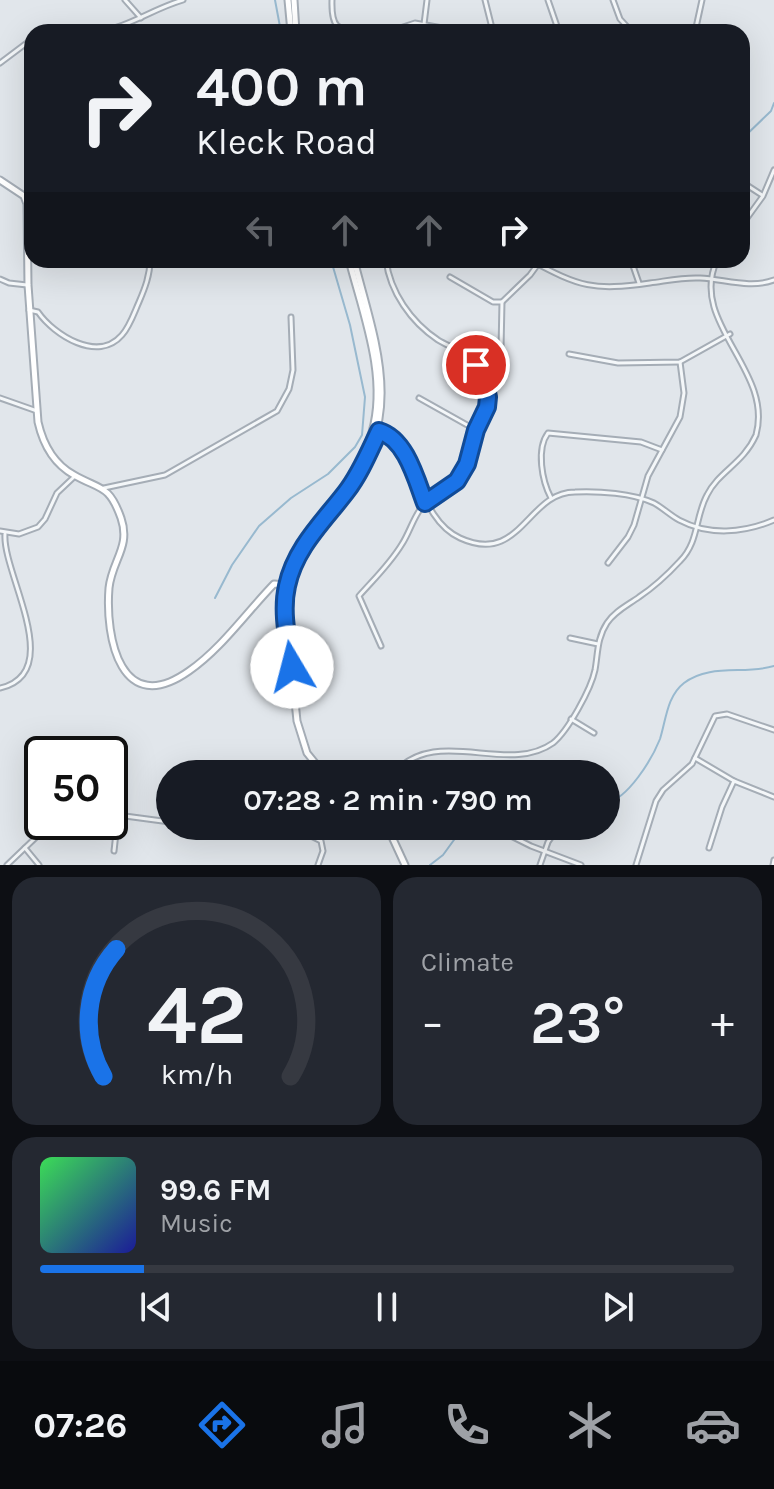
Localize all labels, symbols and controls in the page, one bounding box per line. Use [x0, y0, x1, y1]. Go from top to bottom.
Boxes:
text: 400 m [196, 54, 367, 119]
icon: right [64, 56, 168, 160]
text: Kleck Road [196, 121, 377, 163]
icon: left [239, 208, 283, 252]
icon: ahead [323, 208, 367, 252]
icon: ahead [407, 208, 451, 252]
icon: right [491, 208, 535, 252]
pin [442, 331, 510, 399]
icon: arrive [454, 343, 498, 387]
position arrow [250, 625, 334, 709]
speed limit sign: 50 [24, 736, 128, 840]
text: 07:28 · 2 min · 790 m [243, 782, 533, 818]
text: Climate [421, 947, 514, 978]
text: 42 [147, 967, 246, 1064]
text: 23° [530, 988, 625, 1058]
text: − [421, 997, 444, 1048]
text: + [711, 997, 734, 1048]
text: km/h [160, 1058, 233, 1091]
text: 99.6 FM [160, 1172, 271, 1208]
text: Music [160, 1208, 233, 1239]
icon: previous [134, 1285, 178, 1329]
icon: pause [365, 1285, 409, 1329]
icon: next [596, 1285, 640, 1329]
icon: directions [194, 1397, 250, 1453]
icon: music [317, 1397, 373, 1453]
icon: phone [439, 1397, 495, 1453]
icon: climate [562, 1397, 618, 1453]
icon: car [685, 1397, 741, 1453]
text: 07:26 [33, 1404, 127, 1446]

